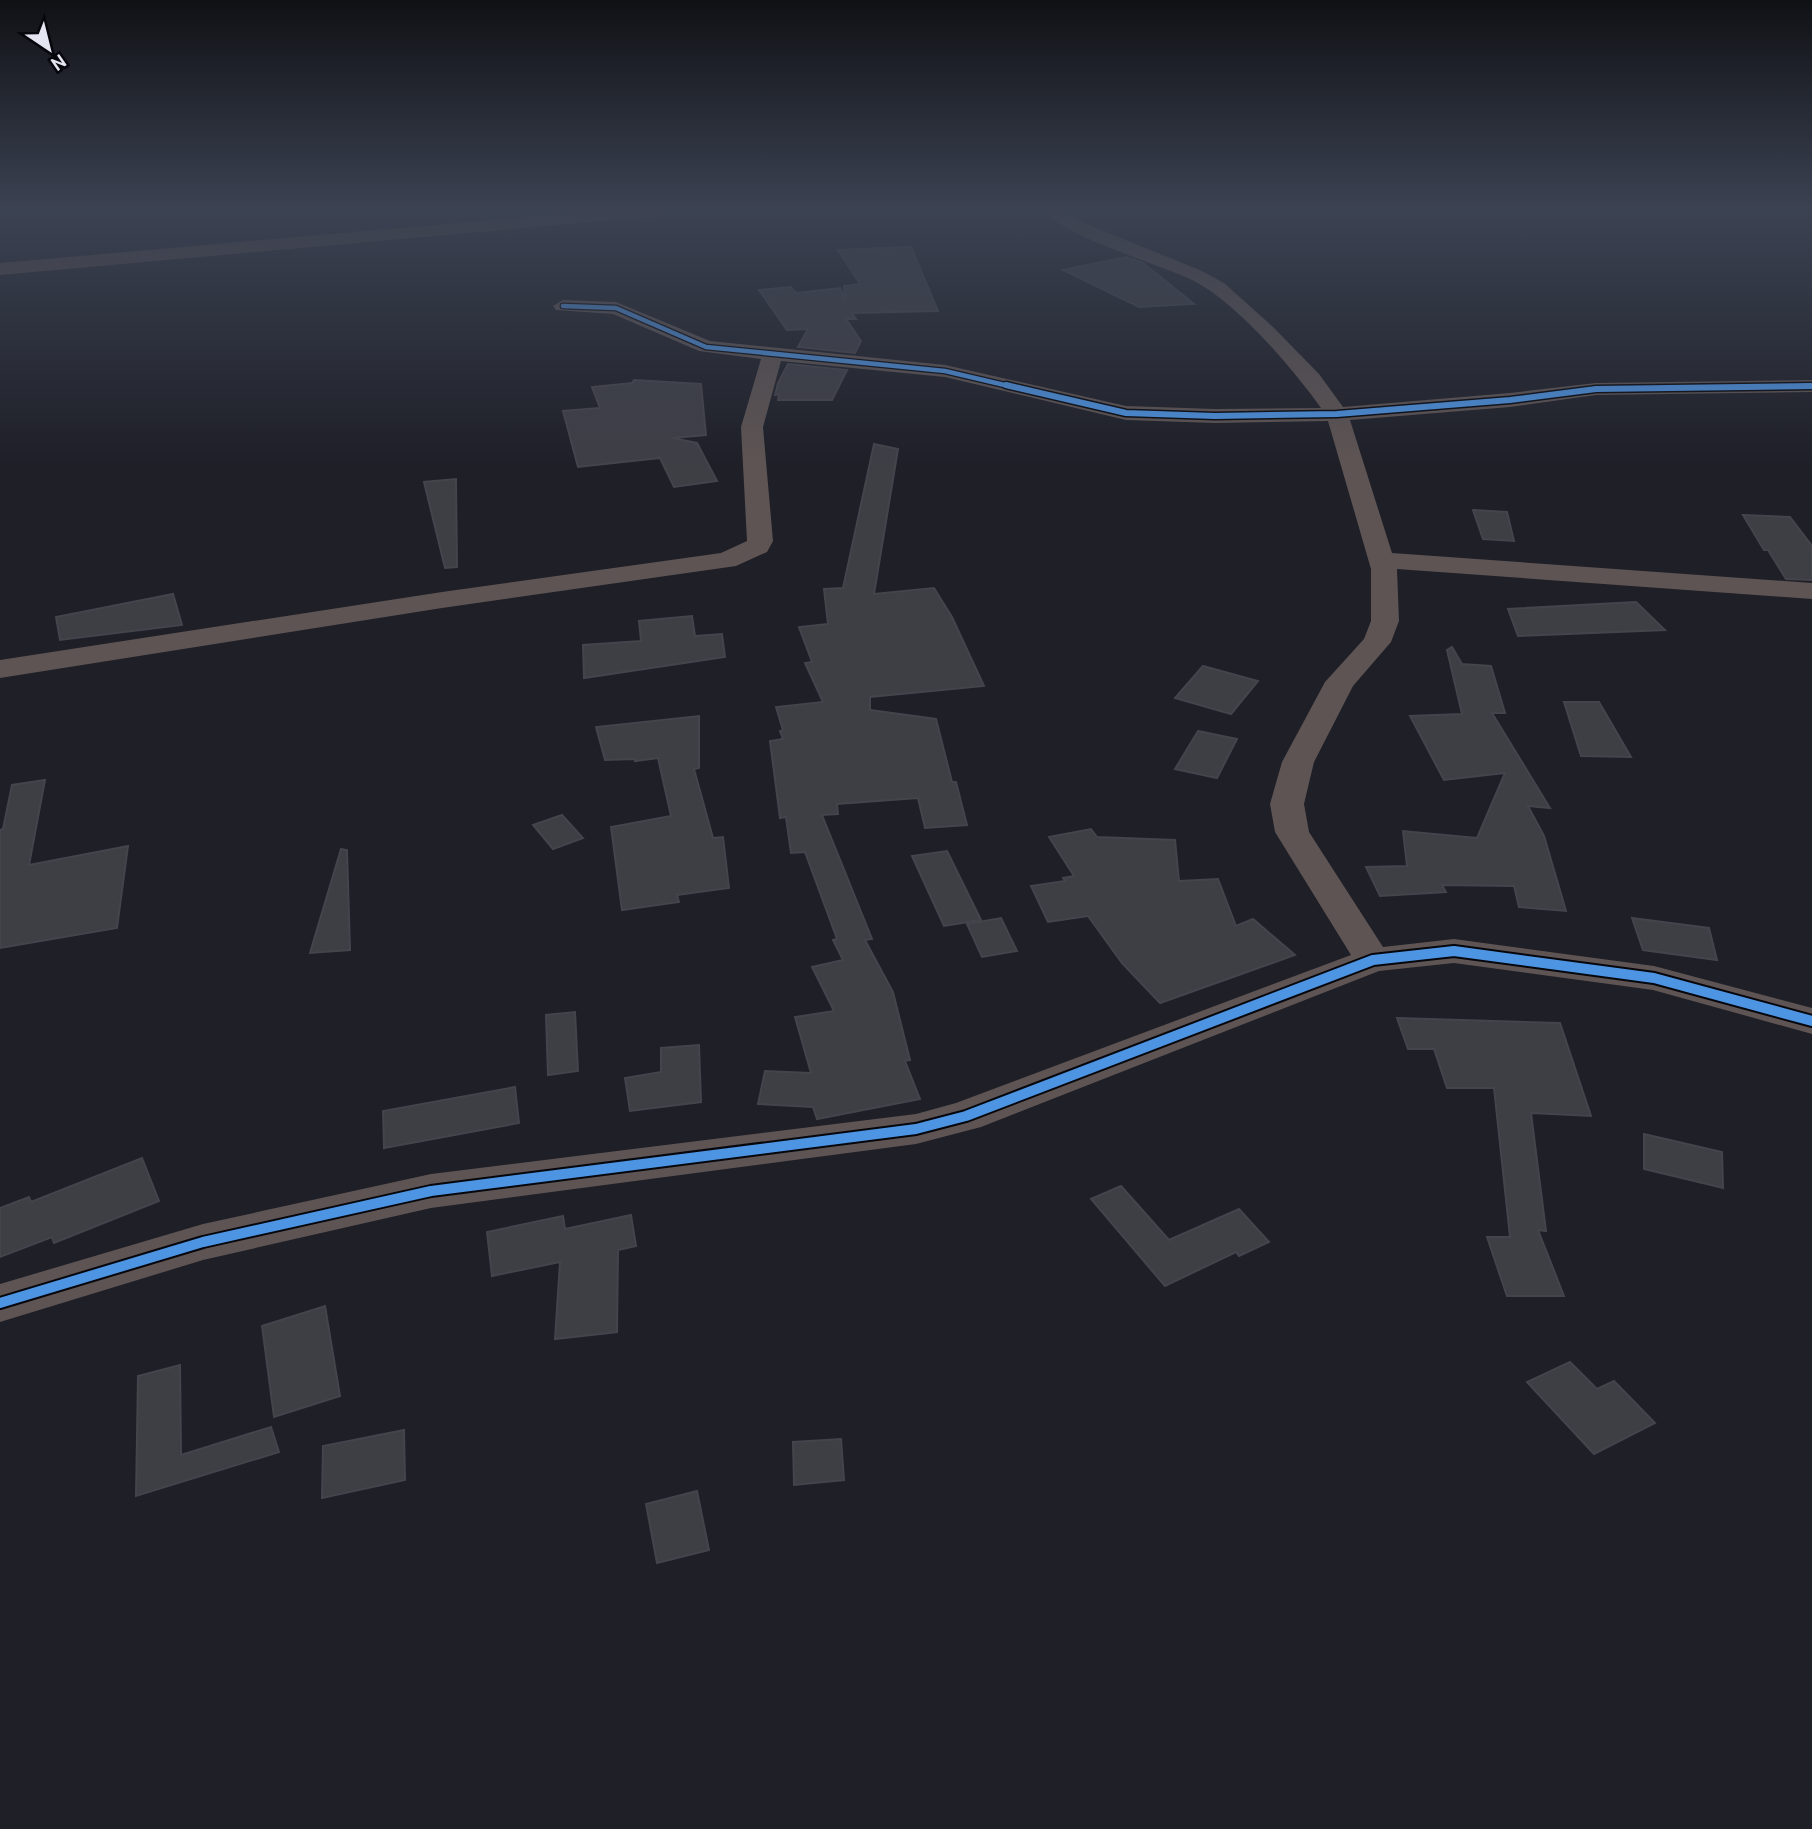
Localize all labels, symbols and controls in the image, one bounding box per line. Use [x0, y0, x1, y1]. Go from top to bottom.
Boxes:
north arrow [14, 14, 84, 84]
text: N [46, 49, 71, 76]

